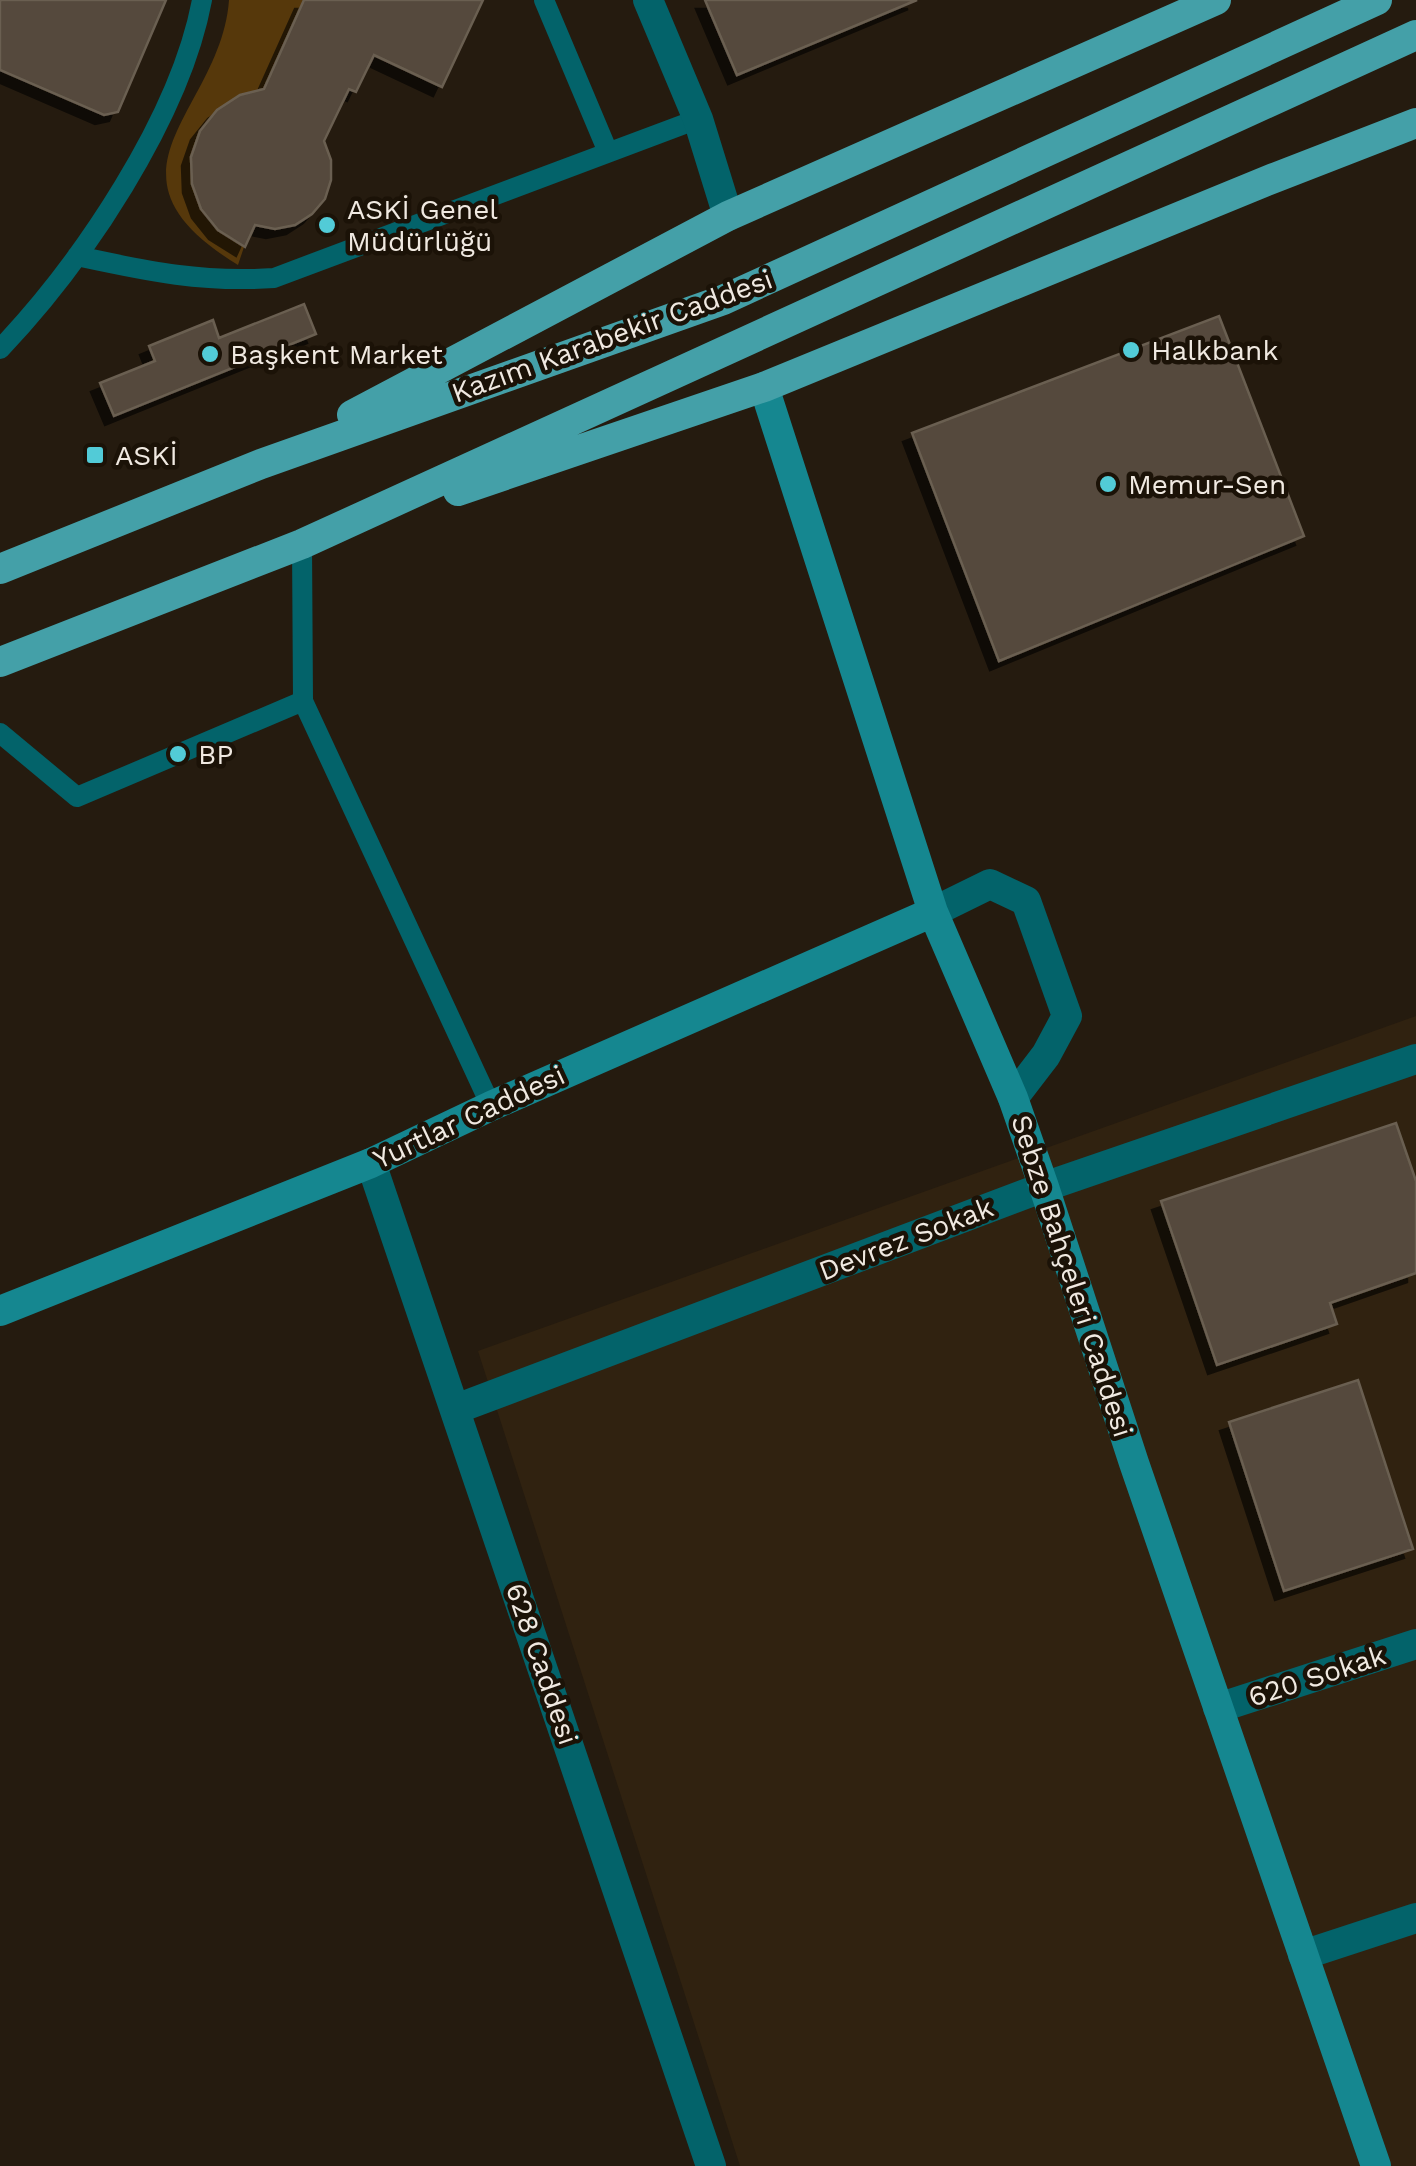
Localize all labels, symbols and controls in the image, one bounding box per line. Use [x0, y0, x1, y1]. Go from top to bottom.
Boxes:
place label: ASKİ Genel Müdürlüğü [347, 193, 498, 258]
marker: ASKİ Genel Müdürlüğü [316, 214, 338, 236]
street label: Kazım Karabekir Caddesi [447, 263, 777, 409]
place label: Halkbank [1151, 334, 1278, 367]
place label: Başkent Market [230, 338, 443, 371]
marker: Halkbank [1120, 339, 1142, 361]
marker: Başkent Market [199, 343, 221, 365]
place label: ASKİ [115, 439, 178, 472]
marker: ASKİ [84, 444, 106, 466]
place label: Memur-Sen [1128, 468, 1286, 501]
marker: Memur-Sen [1097, 473, 1119, 495]
place label: BP [198, 738, 233, 771]
marker: BP [167, 743, 189, 765]
street label: Yurtlar Caddesi [368, 1058, 570, 1176]
street label: Sebze Bahçeleri Caddesi [1004, 1111, 1140, 1441]
street label: Devrez Sokak [814, 1191, 998, 1287]
street label: 628 Caddesi [499, 1579, 585, 1749]
street label: 620 Sokak [1244, 1638, 1390, 1714]

